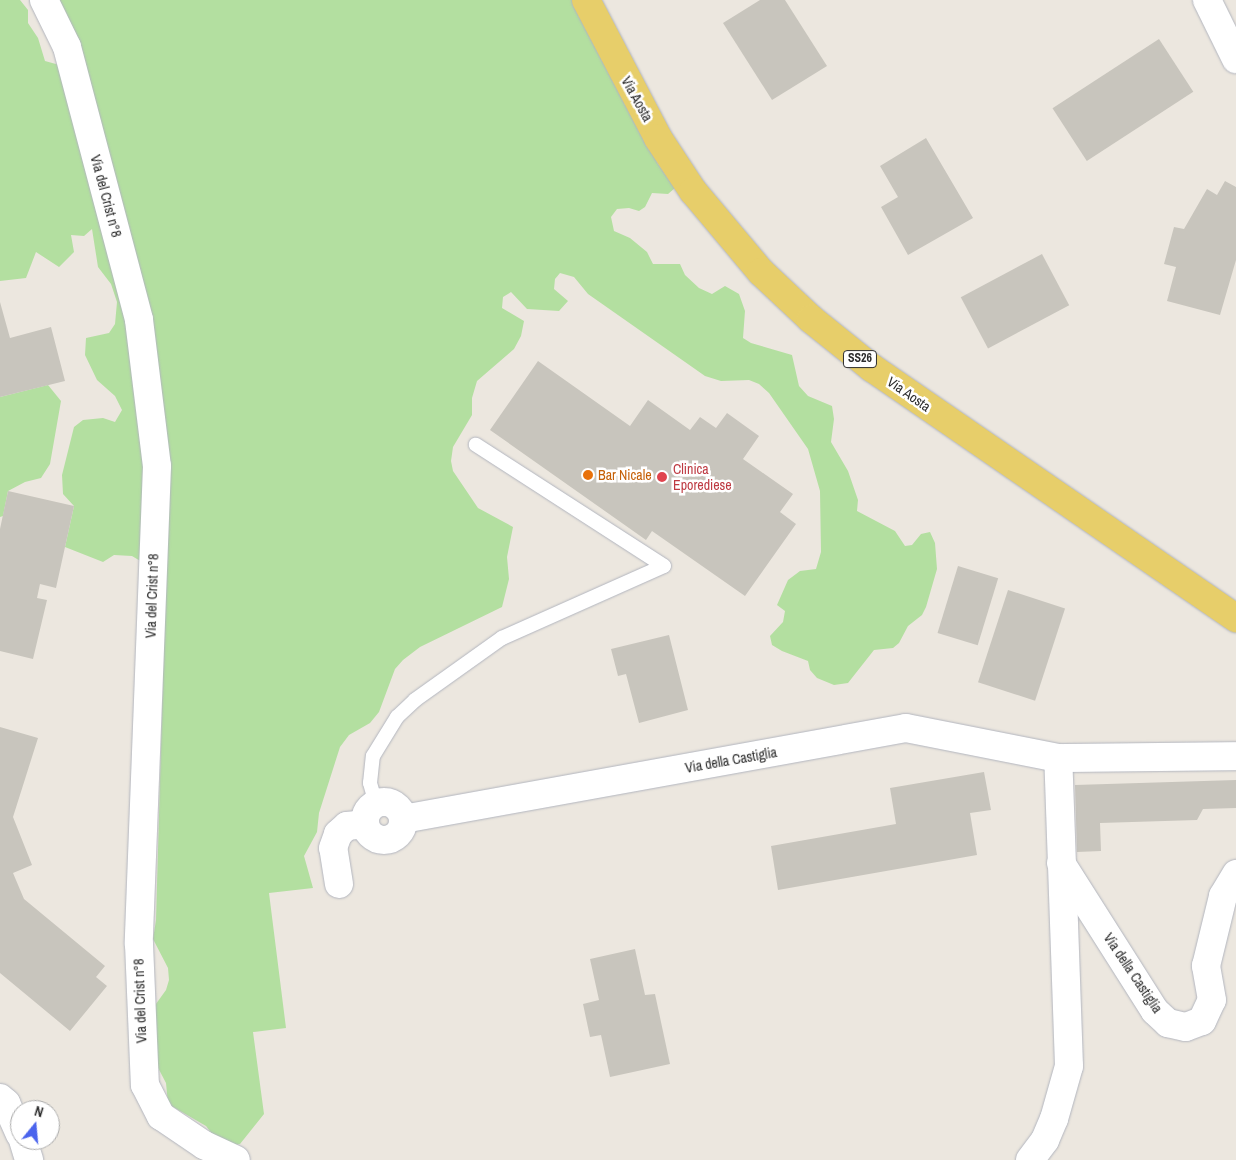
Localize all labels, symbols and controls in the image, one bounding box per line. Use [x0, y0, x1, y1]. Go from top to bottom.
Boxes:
street label: Via Aosta [618, 73, 656, 125]
street label: Via del Crist n°8 [87, 153, 125, 239]
road number: SS26 [842, 349, 878, 368]
street label: Via Aosta [884, 373, 934, 415]
place label: Clinica Eporediese [673, 461, 732, 494]
place label: Bar Nicale [598, 467, 652, 483]
marker: Bar Nicale [582, 469, 594, 481]
marker: Clinica Eporediese [655, 470, 669, 484]
street label: Via del Crist n°8 [142, 553, 162, 639]
street label: Via della Castiglia [684, 744, 778, 776]
street label: Via della Castiglia [1100, 930, 1166, 1016]
street label: Via del Crist n°8 [130, 958, 150, 1044]
north arrow [10, 1100, 60, 1150]
text: N [32, 1102, 46, 1121]

